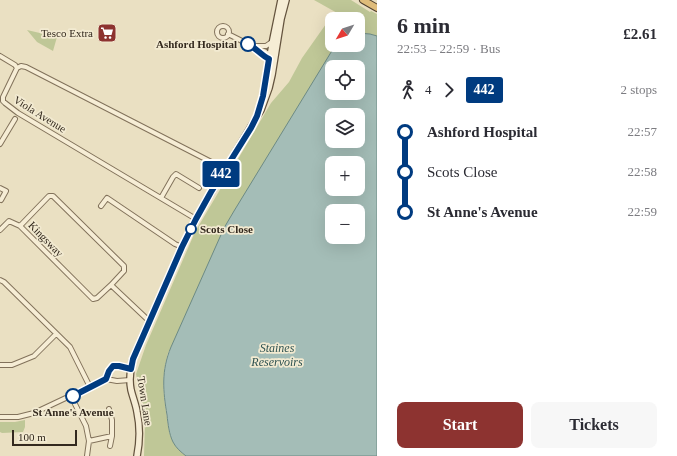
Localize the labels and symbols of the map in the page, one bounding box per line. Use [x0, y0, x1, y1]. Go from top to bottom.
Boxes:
north arrow [325, 12, 365, 52]
supermarket icon: Tesco Extra [96, 22, 118, 44]
place label: Tesco Extra [41, 27, 93, 39]
marker: Ashford Hospital [240, 36, 256, 52]
place label: Ashford Hospital [156, 38, 237, 50]
street label: Viola Avenue [12, 93, 68, 135]
line badge: 442 [198, 161, 244, 187]
street label: Kingsway [26, 219, 66, 260]
marker: Scots Close [185, 223, 197, 235]
place label: Scots Close [200, 223, 253, 235]
water label: Staines Reservoirs [250, 341, 303, 369]
street label: Town Lane [135, 376, 155, 427]
marker: St Anne's Avenue [65, 388, 81, 404]
place label: St Anne's Avenue [32, 406, 114, 418]
scale bar [12, 428, 77, 447]

